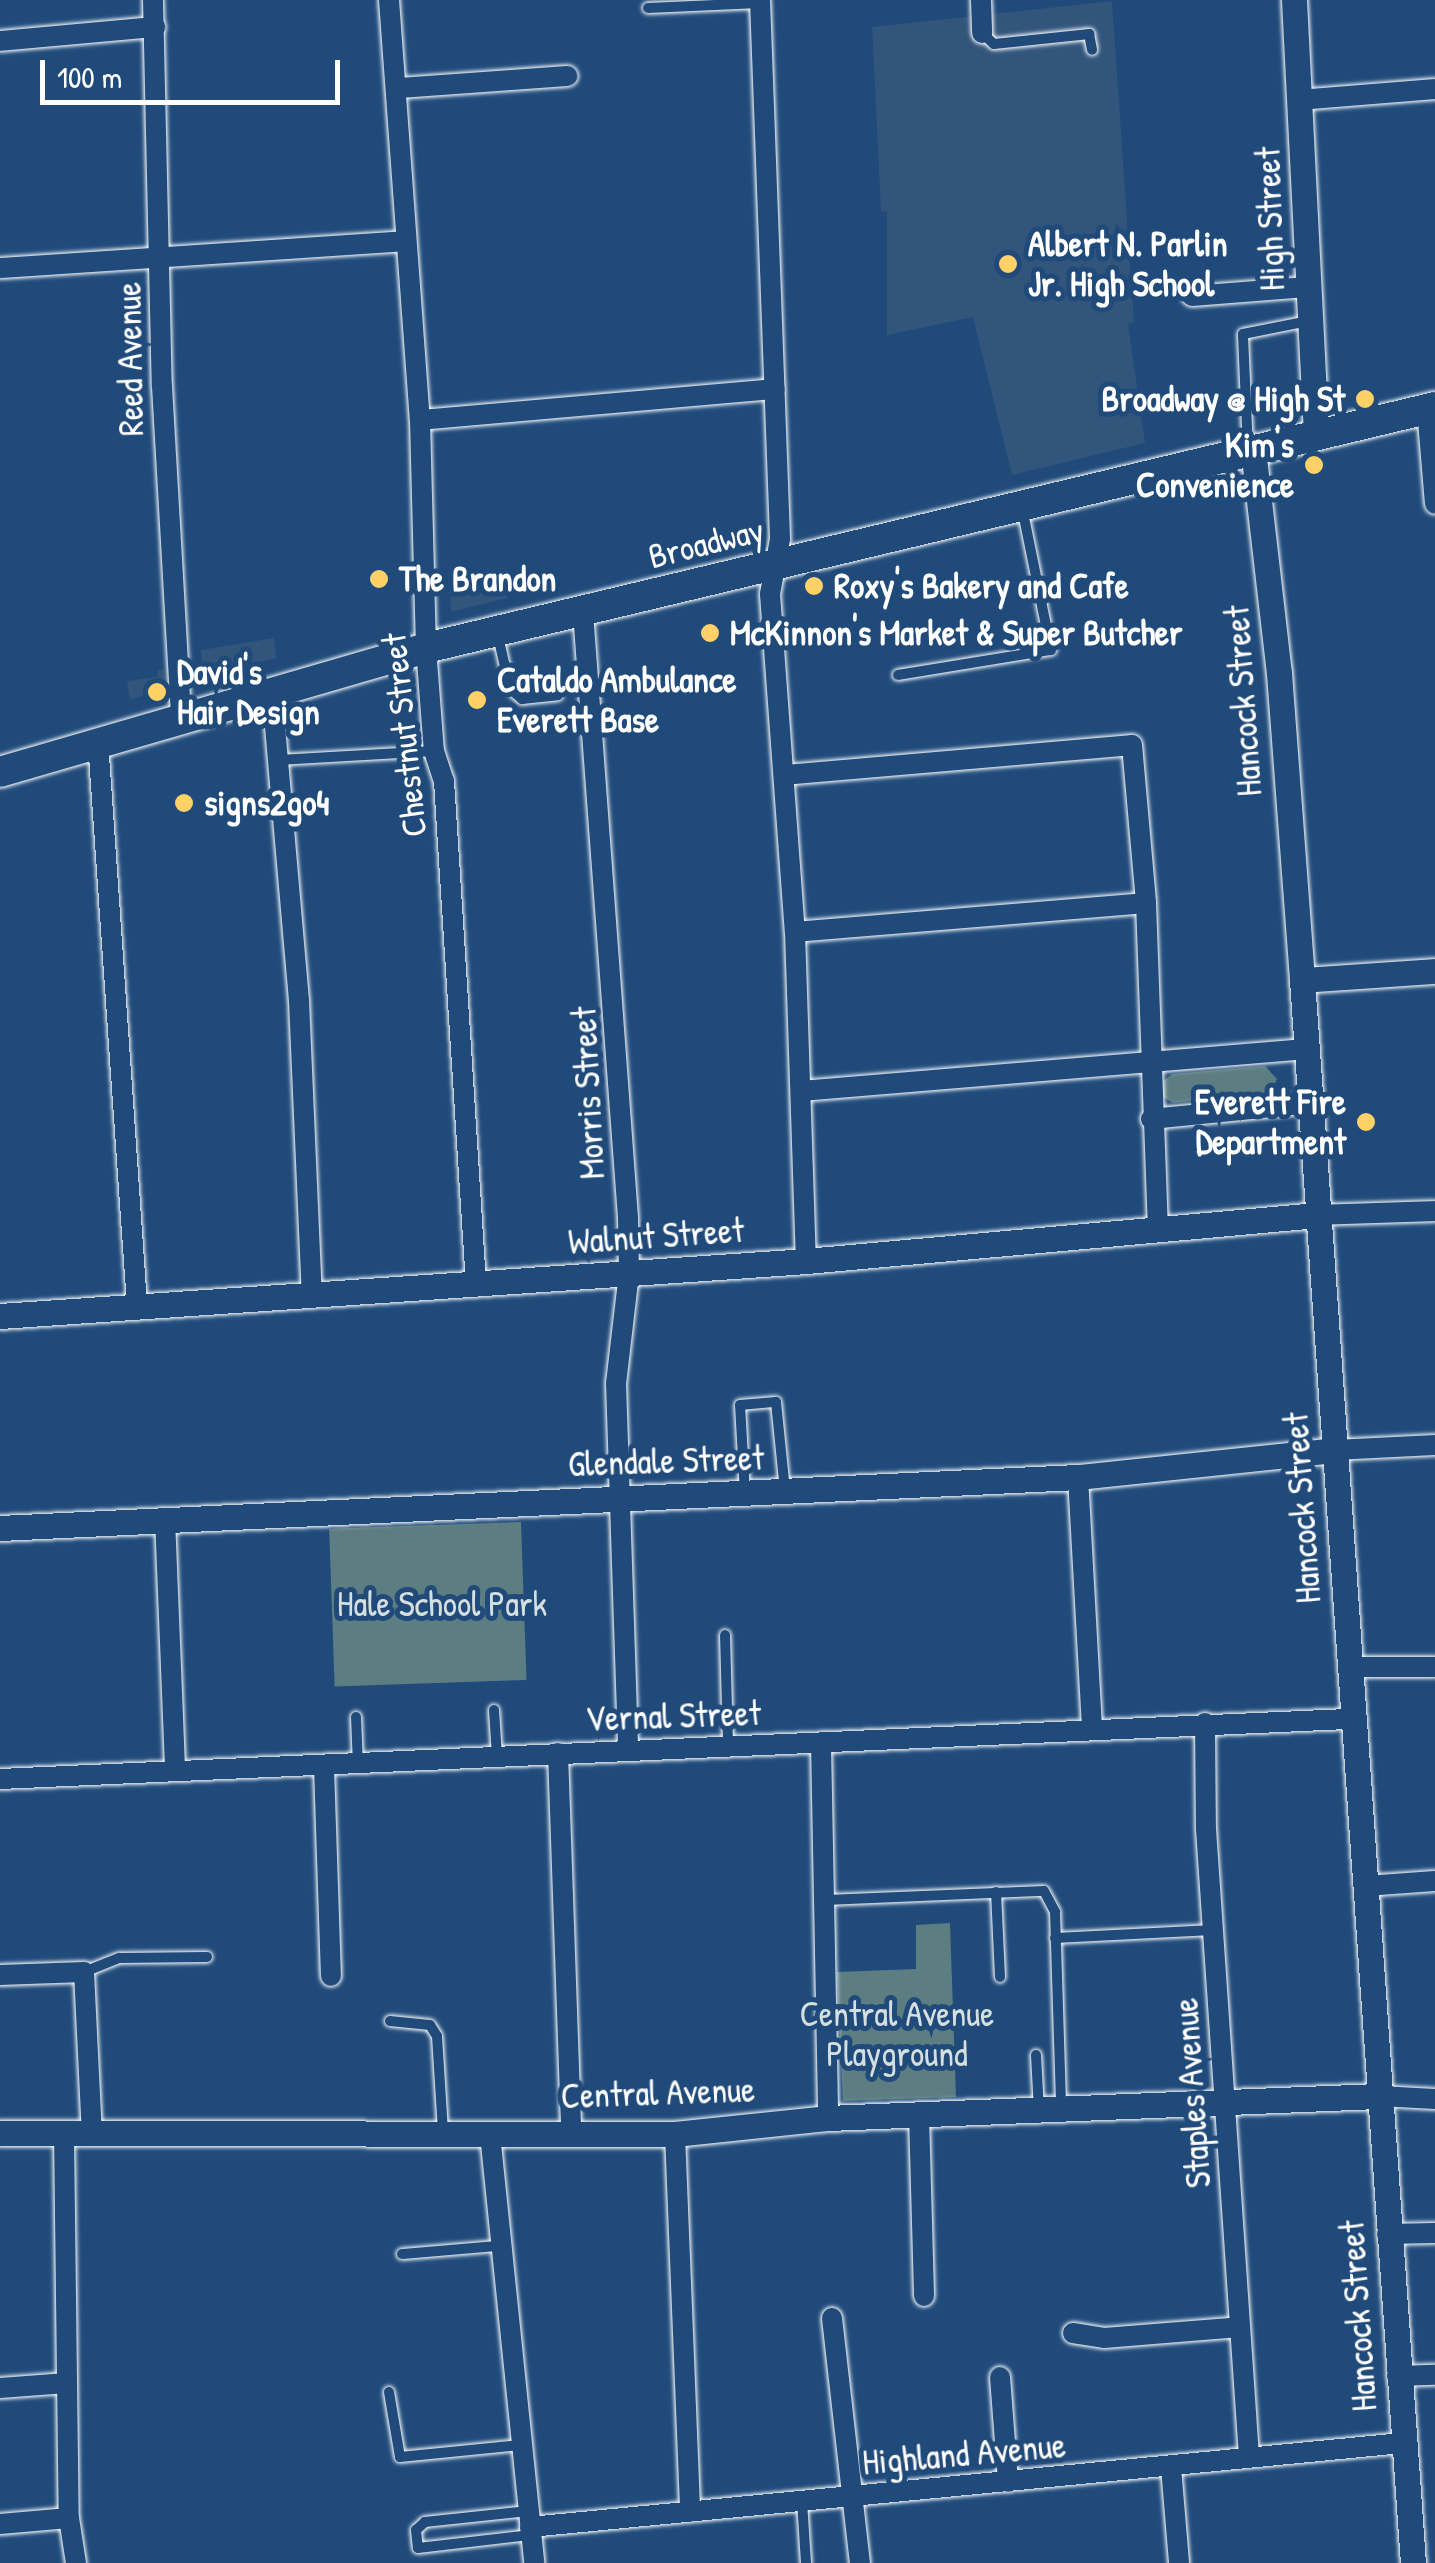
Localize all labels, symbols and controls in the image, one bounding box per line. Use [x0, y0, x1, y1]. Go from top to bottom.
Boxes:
scale bar [45, 40, 345, 102]
text: 100 m [57, 57, 122, 97]
street label: High Street [1246, 146, 1294, 292]
place label: Albert N. Parlin Jr. High School [1028, 223, 1227, 305]
marker: Albert N. Parlin Jr. High School [997, 253, 1019, 275]
street label: Reed Avenue [108, 282, 152, 436]
place label: Broadway @ High St [1102, 378, 1345, 420]
marker: Broadway @ High St [1354, 388, 1376, 410]
place label: Kim's Convenience [1136, 424, 1294, 506]
marker: Kim's Convenience [1303, 454, 1325, 476]
street label: Broadway [644, 508, 768, 578]
place label: The Brandon [399, 558, 556, 600]
place label: Roxy's Bakery and Cafe [834, 565, 1129, 607]
marker: The Brandon [368, 568, 390, 590]
marker: Roxy's Bakery and Cafe [803, 575, 825, 597]
street label: Hancock Street [1215, 604, 1271, 798]
place label: McKinnon's Market & Super Butcher [730, 612, 1183, 654]
marker: McKinnon's Market & Super Butcher [699, 622, 721, 644]
street label: Chestnut Street [372, 631, 436, 839]
place label: David's Hair Design [177, 651, 320, 733]
place label: Cataldo Ambulance Everett Base [497, 659, 736, 741]
marker: David's Hair Design [146, 681, 168, 703]
marker: Cataldo Ambulance Everett Base [466, 689, 488, 711]
place label: signs2go4 [204, 782, 329, 824]
marker: signs2go4 [173, 792, 195, 814]
street label: Morris Street [563, 1006, 613, 1180]
place label: Everett Fire Department [1195, 1081, 1346, 1163]
marker: Everett Fire Department [1355, 1111, 1377, 1133]
street label: Walnut Street [567, 1209, 745, 1263]
street label: Hancock Street [1274, 1411, 1330, 1605]
street label: Glendale Street [567, 1437, 765, 1485]
park label: Hale School Park [337, 1583, 547, 1625]
street label: Vernal Street [585, 1692, 761, 1740]
park label: Central Avenue Playground [800, 1993, 994, 2075]
street label: Staples Avenue [1164, 1997, 1220, 2189]
street label: Central Avenue [560, 2069, 756, 2117]
street label: Hancock Street [1330, 2219, 1386, 2413]
street label: Highland Avenue [861, 2424, 1067, 2484]

